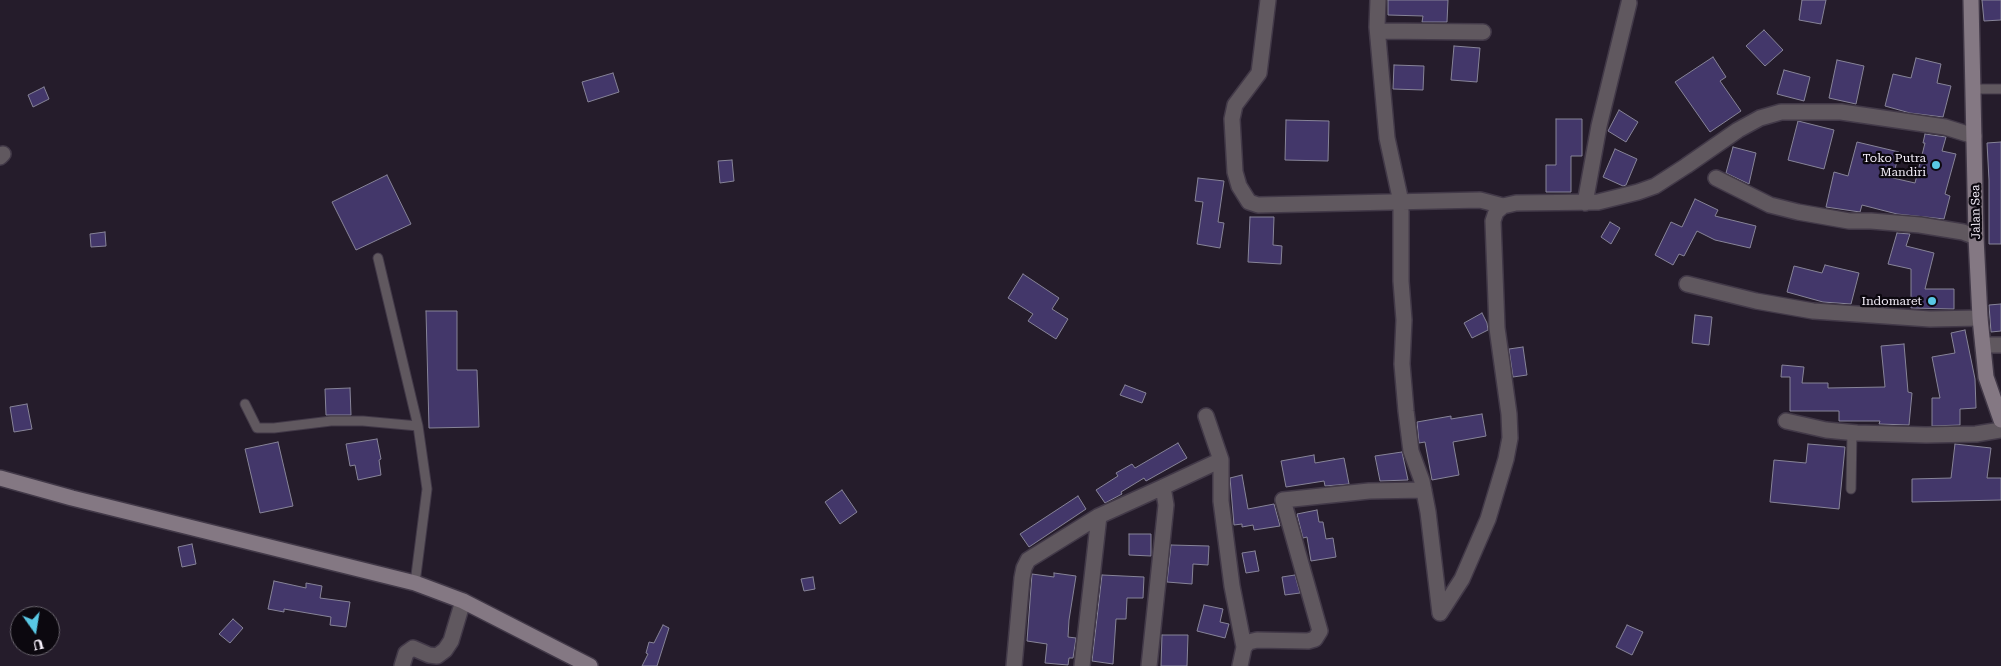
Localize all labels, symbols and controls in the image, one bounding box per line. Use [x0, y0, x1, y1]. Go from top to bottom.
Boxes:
place label: Toko Putra Mandiri [1863, 151, 1926, 179]
marker: Toko Putra Mandiri [1930, 159, 1942, 171]
street label: Jalan Sea [1968, 185, 1984, 239]
place label: Indomaret [1861, 294, 1922, 308]
marker: Indomaret [1926, 295, 1938, 307]
north arrow [10, 606, 60, 656]
text: U [31, 636, 45, 654]

